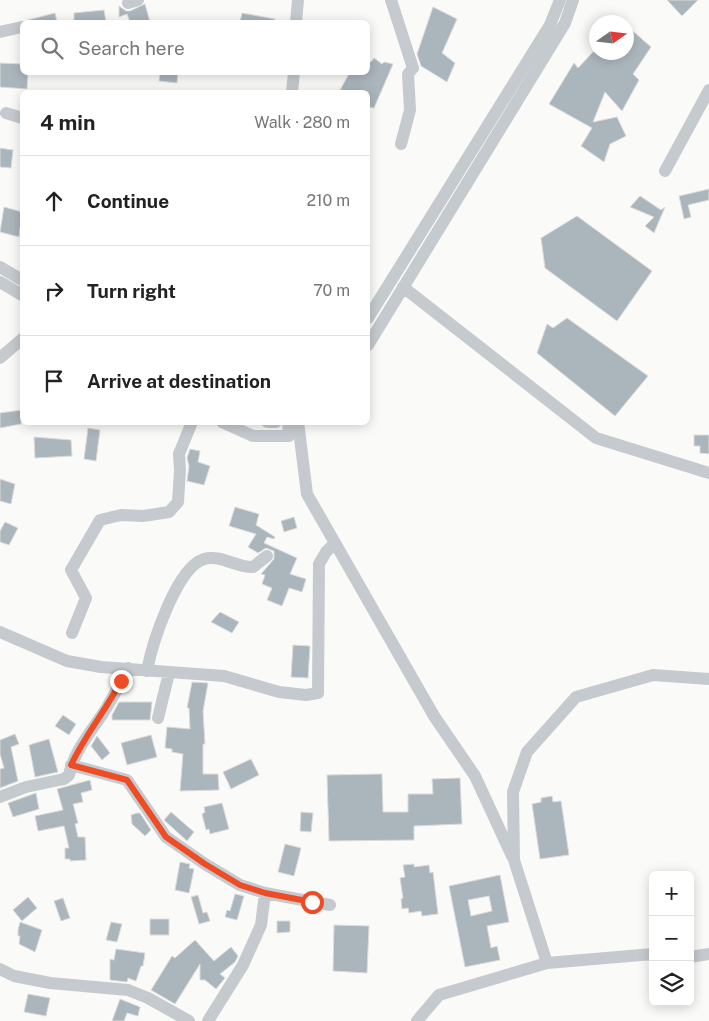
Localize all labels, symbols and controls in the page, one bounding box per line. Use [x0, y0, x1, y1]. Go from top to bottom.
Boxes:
north arrow [589, 15, 634, 60]
search box [20, 20, 370, 75]
icon: search [38, 34, 66, 62]
text: Search here [78, 37, 185, 59]
text: 4 min [40, 110, 95, 135]
text: Walk · 280 m [254, 113, 350, 132]
icon: ahead [40, 187, 68, 215]
text: Continue [87, 190, 169, 212]
text: 210 m [306, 191, 350, 210]
icon: right [40, 277, 68, 305]
text: Turn right [87, 280, 176, 302]
text: 70 m [313, 281, 350, 300]
icon: arrive [40, 367, 68, 395]
text: Arrive at destination [87, 370, 271, 392]
route end [110, 670, 133, 693]
map controls [649, 871, 694, 1006]
button: + [649, 871, 694, 916]
route start [301, 891, 324, 914]
button: − [649, 916, 694, 961]
button: layers [649, 961, 694, 1006]

